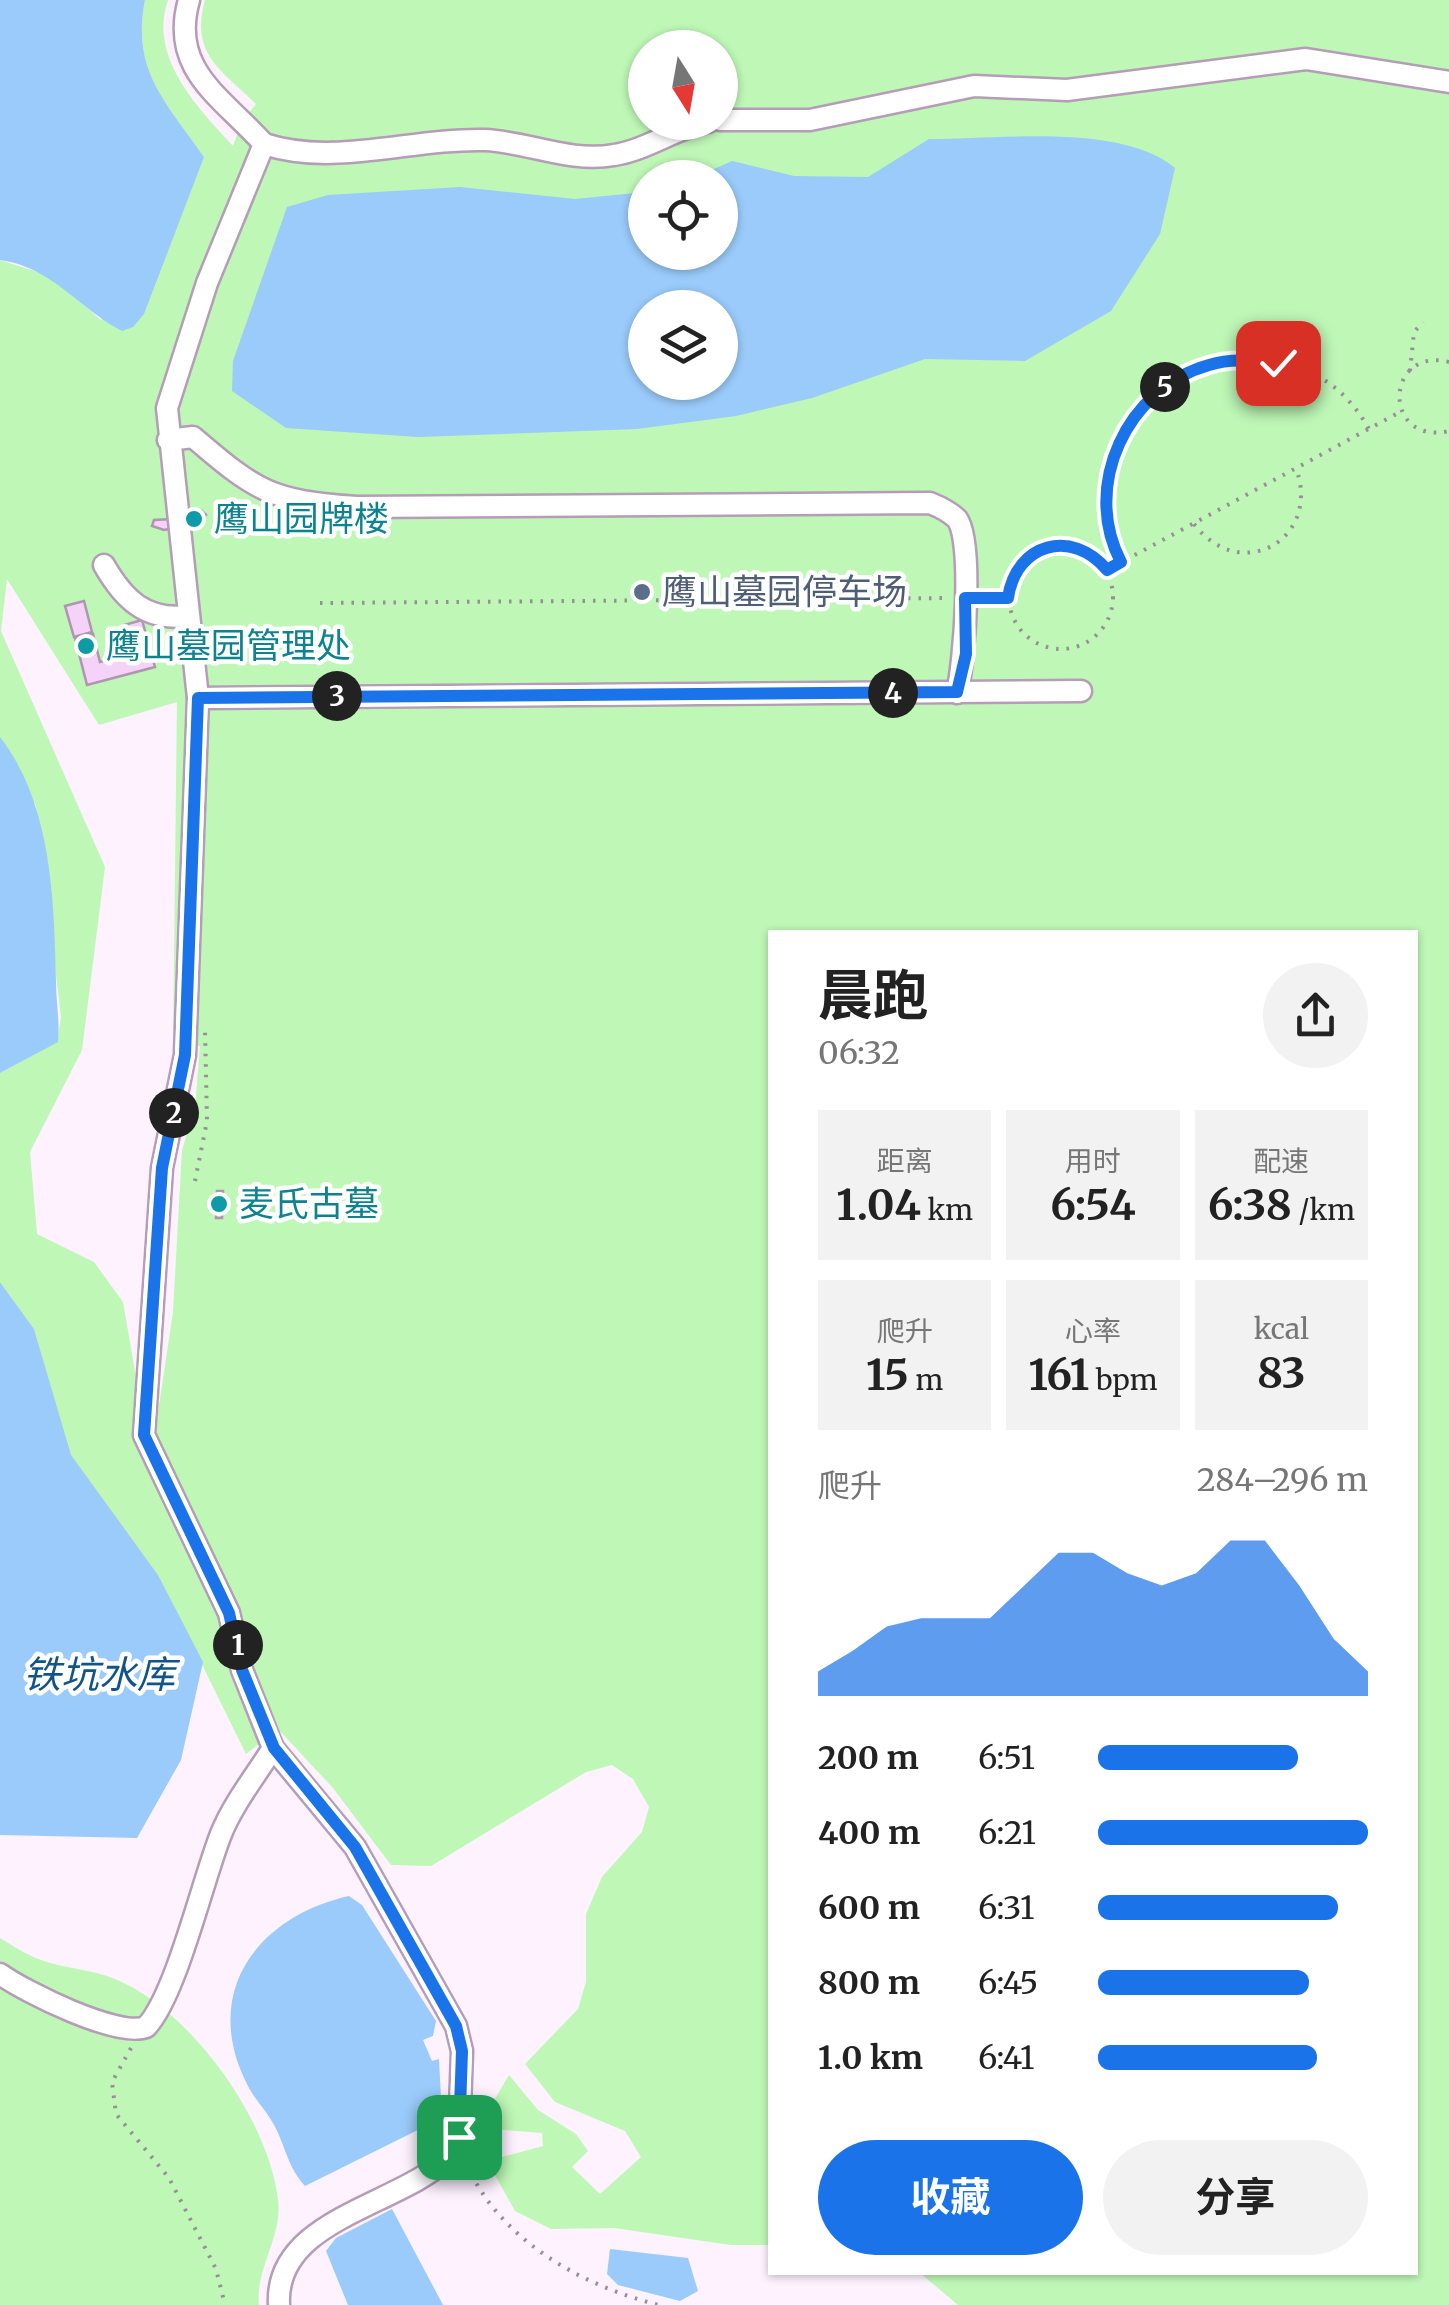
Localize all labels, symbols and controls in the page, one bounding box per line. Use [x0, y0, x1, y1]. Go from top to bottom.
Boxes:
north arrow [628, 30, 738, 140]
map controls [628, 30, 738, 400]
button: locate [628, 160, 738, 270]
button: layers [628, 290, 738, 400]
pin [1236, 321, 1321, 406]
icon: check [1251, 336, 1306, 391]
pin: 5 [1140, 362, 1190, 412]
text: 5 [1157, 369, 1173, 405]
place label: 鹰山园牌楼 [214, 497, 389, 541]
marker: 鹰山园牌楼 [183, 508, 205, 530]
place label: 鹰山墓园停车场 [662, 570, 907, 614]
marker: 鹰山墓园停车场 [631, 581, 653, 603]
place label: 鹰山墓园管理处 [106, 624, 351, 668]
marker: 鹰山墓园管理处 [75, 635, 97, 657]
pin: 4 [868, 668, 918, 718]
pin: 3 [312, 671, 362, 721]
text: 4 [884, 675, 902, 711]
text: 3 [329, 678, 345, 714]
text: 晨跑 [818, 961, 928, 1030]
button: share [1263, 963, 1368, 1068]
text: 06:32 [818, 1033, 900, 1073]
pin: 2 [149, 1088, 199, 1138]
text: 2 [166, 1095, 182, 1131]
text: 距离 [877, 1143, 933, 1179]
text: 用时 [1065, 1143, 1121, 1179]
text: 配速 [1253, 1143, 1309, 1179]
text: 1.04 [836, 1179, 921, 1231]
text: 6:54 [1050, 1179, 1136, 1231]
text: 6:38 [1208, 1179, 1292, 1231]
place label: 麦氏古墓 [239, 1182, 379, 1226]
text: km [921, 1192, 973, 1228]
text: /km [1292, 1192, 1355, 1228]
marker: 麦氏古墓 [208, 1193, 230, 1215]
text: kcal [1254, 1311, 1309, 1347]
text: 爬升 [877, 1313, 933, 1349]
text: 心率 [1065, 1313, 1121, 1349]
text: 83 [1257, 1347, 1306, 1399]
text: 15 [866, 1349, 909, 1401]
text: 161 [1028, 1349, 1089, 1401]
text: m [909, 1362, 943, 1398]
text: bpm [1089, 1362, 1158, 1398]
text: 284–296 m [1197, 1460, 1368, 1500]
text: 爬升 [818, 1466, 882, 1506]
pin: 1 [213, 1620, 263, 1670]
text: 1 [232, 1627, 244, 1663]
water label: 铁坑水库 [23, 1651, 181, 1698]
text: 200 m [818, 1738, 919, 1778]
text: 6:51 [978, 1738, 1035, 1778]
text: 400 m [818, 1813, 920, 1853]
text: 6:21 [978, 1813, 1036, 1853]
text: 600 m [818, 1888, 920, 1928]
text: 6:31 [978, 1888, 1035, 1928]
text: 800 m [818, 1963, 920, 2003]
text: 6:45 [978, 1963, 1038, 2003]
text: 1.0 km [818, 2038, 923, 2078]
text: 6:41 [978, 2038, 1034, 2078]
pin [417, 2095, 502, 2180]
icon: arrive [432, 2110, 487, 2165]
button: 收藏 [818, 2140, 1083, 2255]
button: 分享 [1103, 2140, 1368, 2255]

